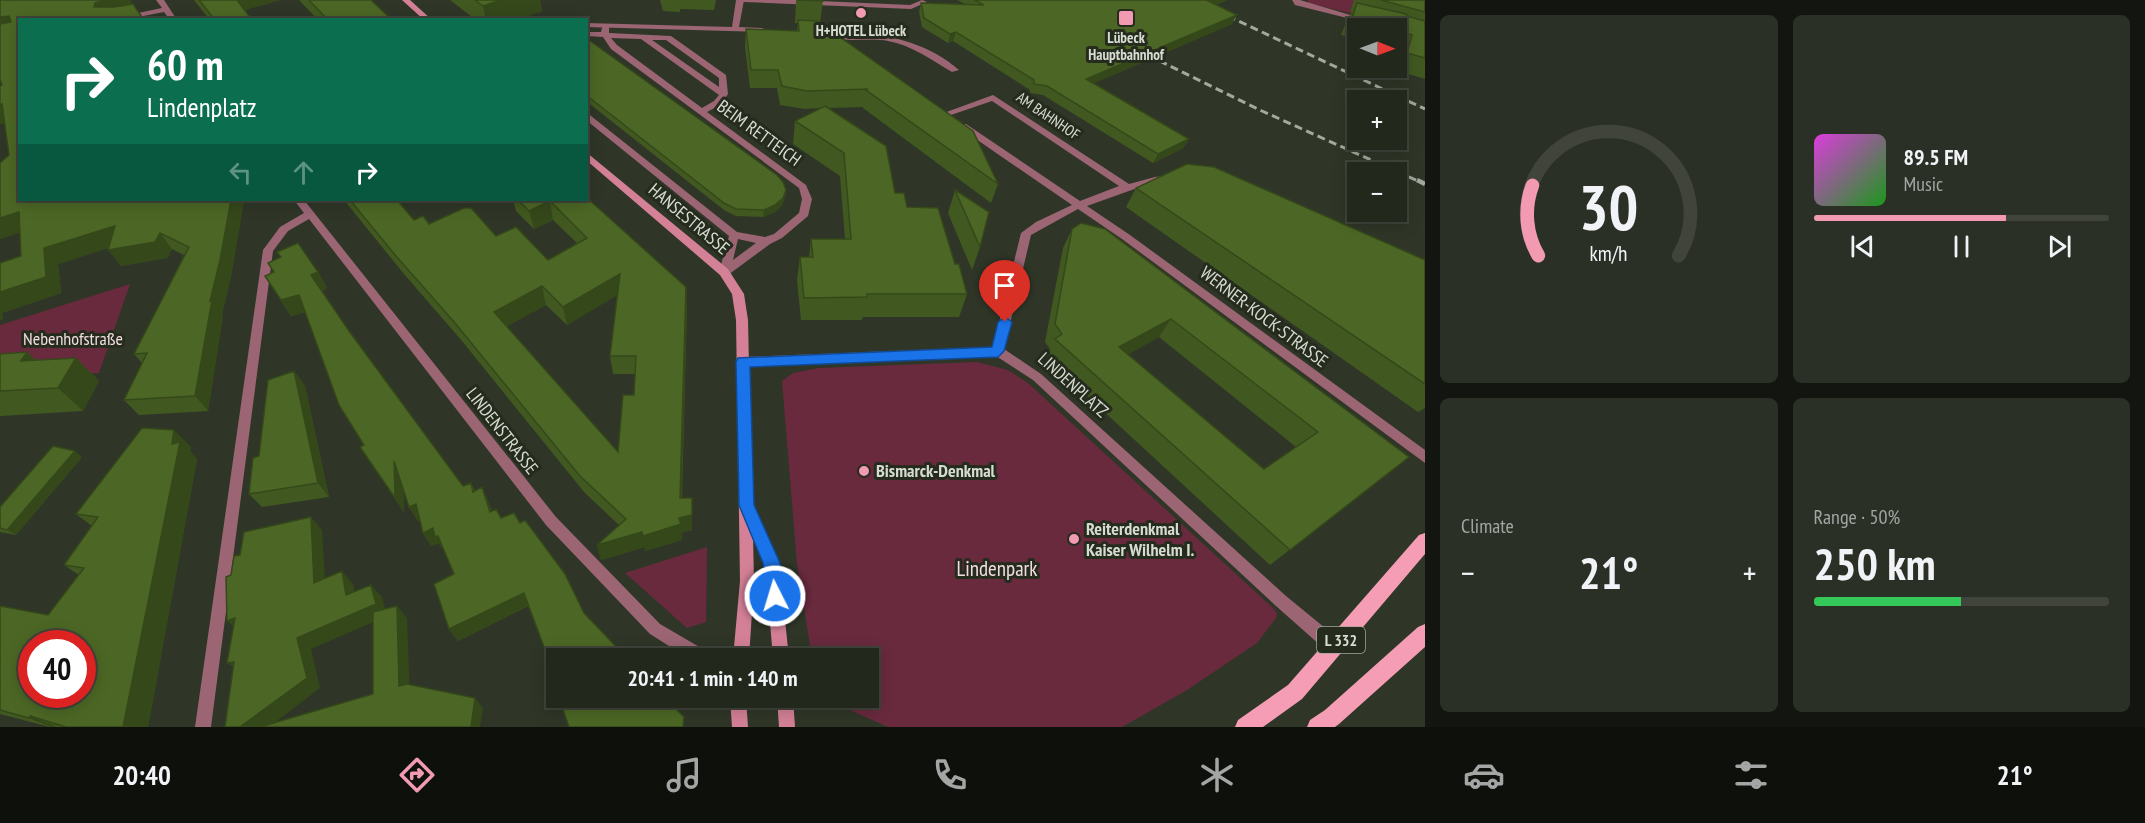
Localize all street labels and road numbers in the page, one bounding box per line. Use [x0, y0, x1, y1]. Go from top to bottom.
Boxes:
street label: AM BAHNHOF [1013, 87, 1084, 144]
street label: BEIM RETTEICH [713, 94, 806, 171]
street label: HANSESTRASSE [644, 178, 735, 259]
street label: WERNER-KOCK-STRASSE [1196, 261, 1333, 372]
street label: LINDENPLATZ [1033, 347, 1113, 422]
street label: LINDENSTRASSE [461, 383, 543, 479]
road number: L 332 [1317, 627, 1365, 653]

